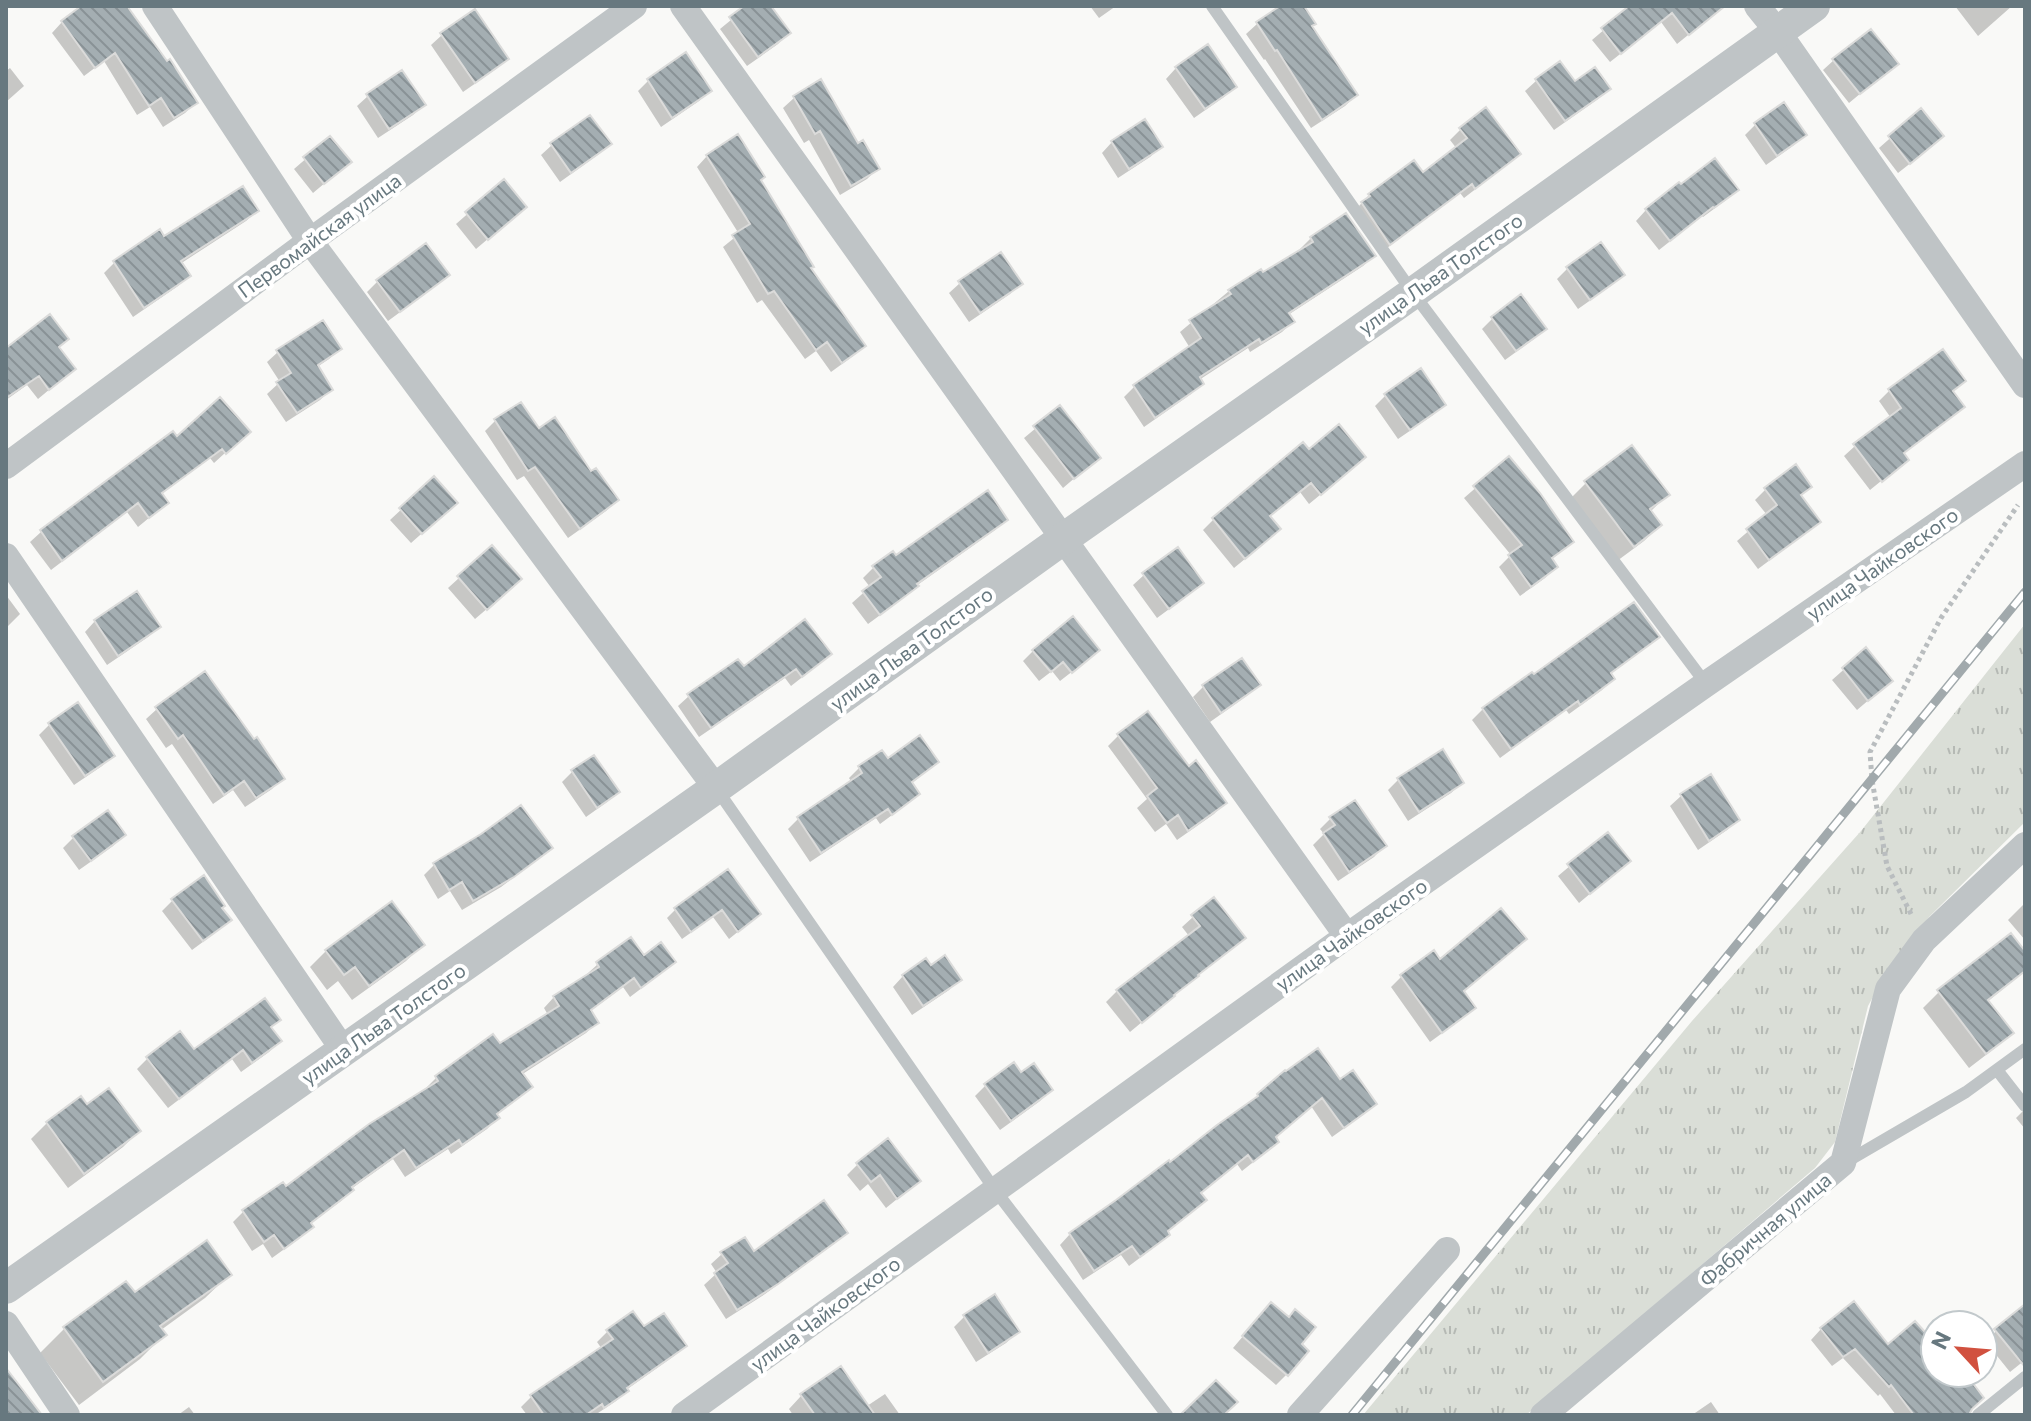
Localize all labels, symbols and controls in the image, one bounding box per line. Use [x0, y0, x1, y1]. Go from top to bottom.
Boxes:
street label: Первомайская улица [233, 168, 405, 302]
street label: улица Льва Толстого [1353, 207, 1527, 339]
street label: улица Чайковского [1802, 502, 1962, 624]
street label: улица Льва Толстого [825, 581, 997, 715]
street label: улица Чайковского [1271, 873, 1431, 995]
street label: улица Льва Толстого [296, 957, 470, 1089]
street label: Фабричная улица [1694, 1167, 1836, 1291]
street label: улица Чайковского [745, 1251, 905, 1375]
north arrow [1919, 1309, 1999, 1389]
text: N [1925, 1327, 1956, 1353]

